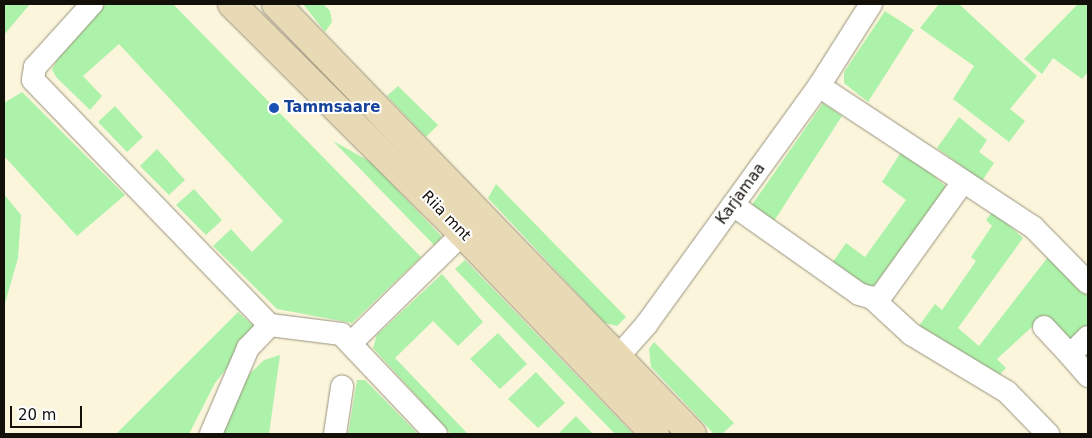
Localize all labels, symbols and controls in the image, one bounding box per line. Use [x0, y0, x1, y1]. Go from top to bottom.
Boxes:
place label: Tammsaare [284, 99, 380, 117]
marker: Tammsaare [268, 102, 280, 114]
street label: Karjamaa [713, 160, 769, 228]
street label: Riia mnt [418, 187, 474, 245]
scale bar [12, 396, 85, 428]
text: 20 m [18, 406, 56, 424]

